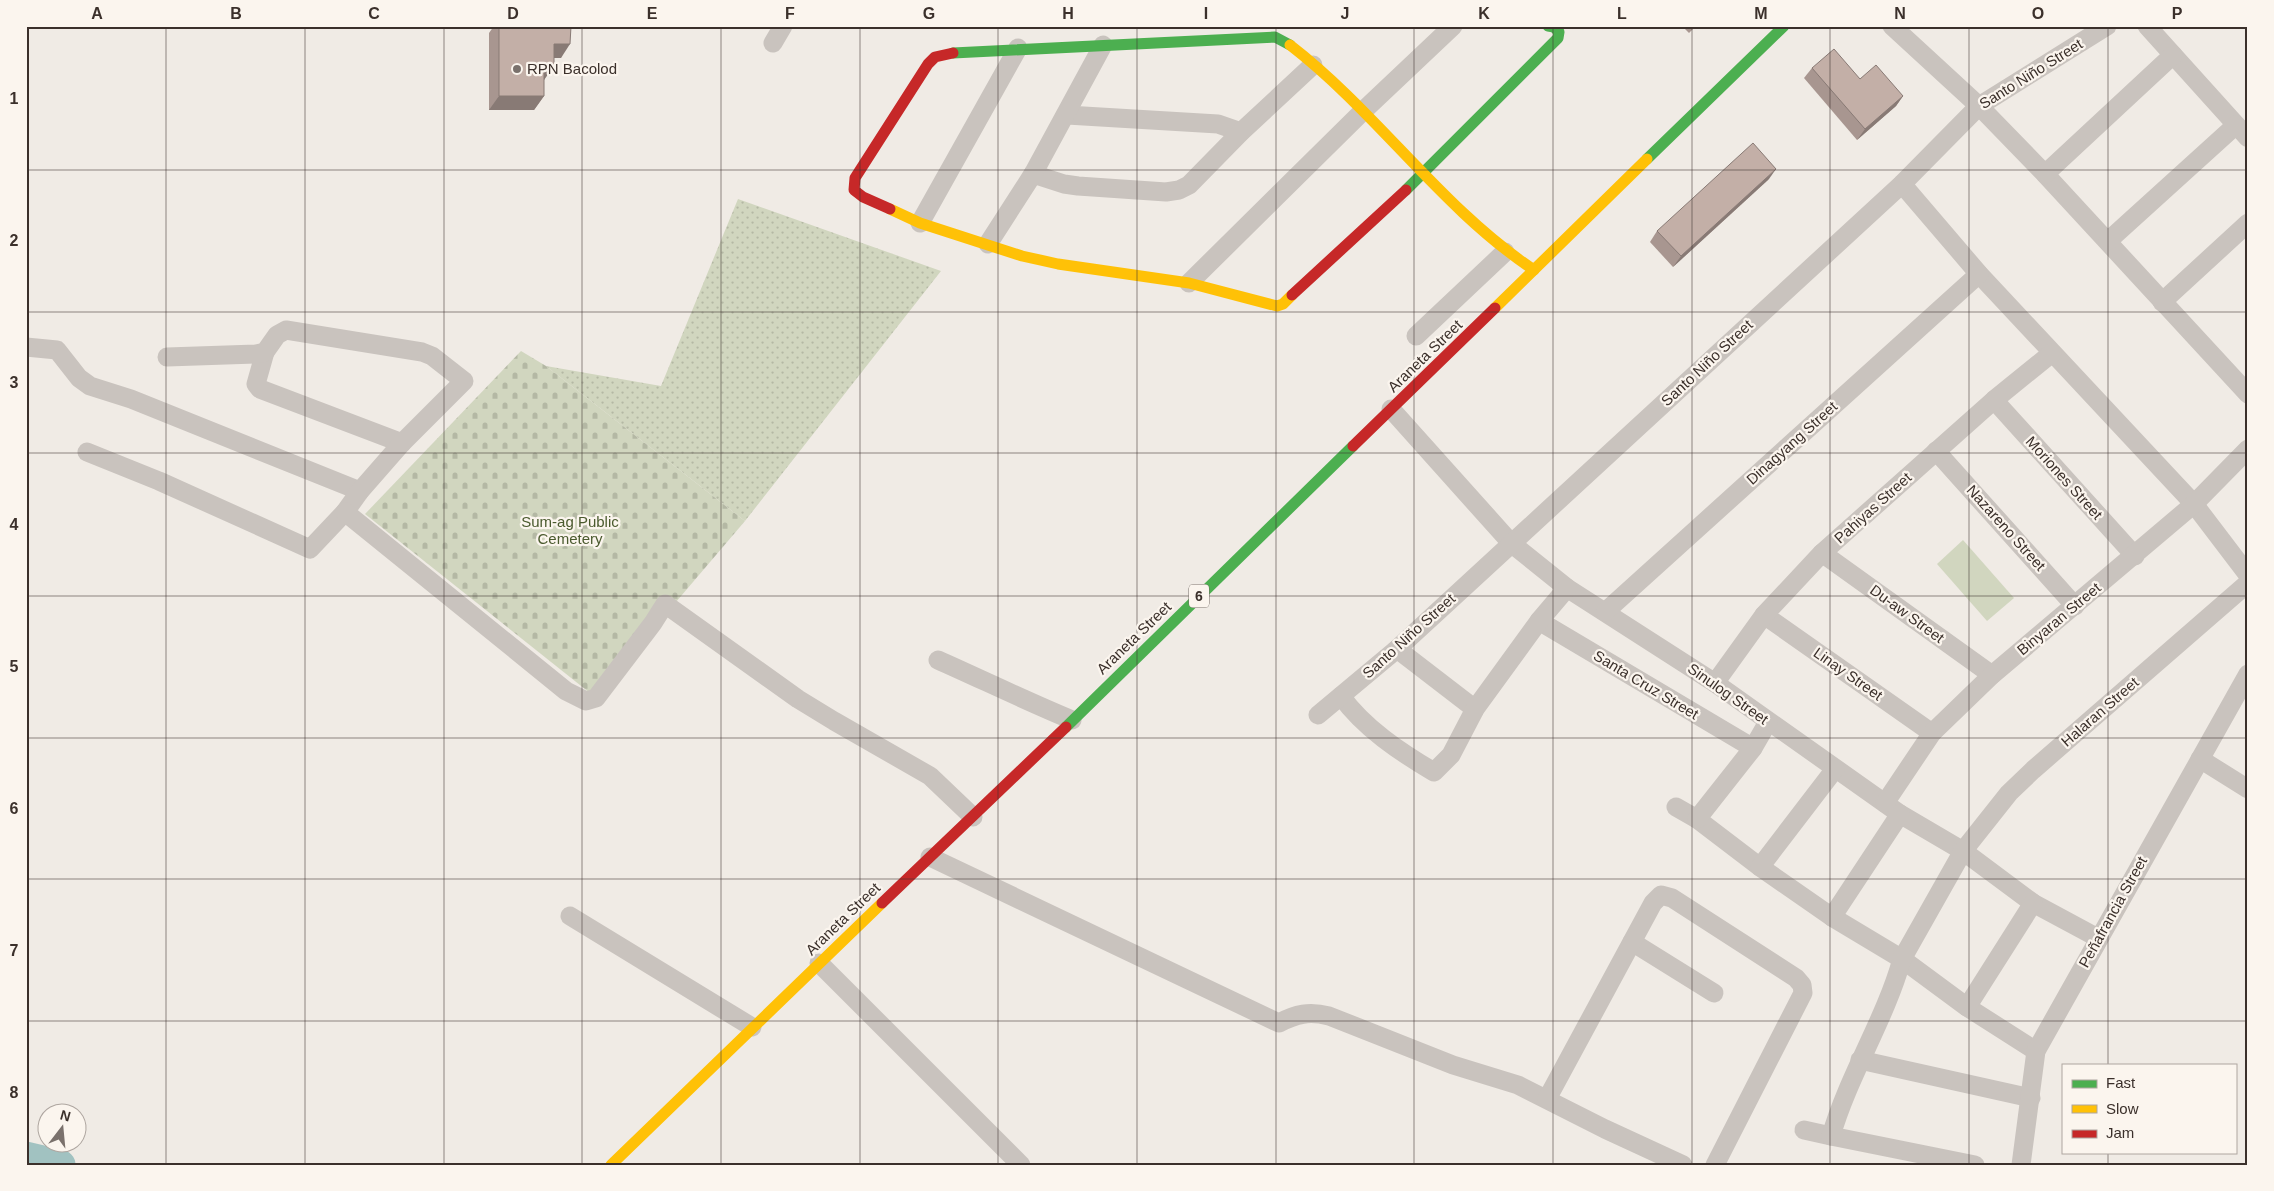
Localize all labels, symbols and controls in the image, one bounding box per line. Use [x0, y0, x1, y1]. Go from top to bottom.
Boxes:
text: A [91, 5, 103, 22]
text: B [230, 5, 242, 22]
text: C [368, 5, 380, 22]
text: D [507, 5, 519, 22]
text: E [647, 5, 658, 22]
text: F [785, 5, 795, 22]
text: G [923, 5, 935, 22]
text: H [1062, 5, 1074, 22]
text: I [1204, 5, 1208, 22]
text: J [1341, 5, 1349, 22]
text: K [1478, 5, 1490, 22]
text: L [1617, 5, 1627, 22]
text: M [1754, 5, 1768, 22]
text: N [1894, 5, 1906, 22]
text: O [2032, 5, 2044, 22]
text: P [2172, 5, 2183, 22]
street label: Santo Niño Street [1976, 35, 2086, 112]
place label: RPN Bacolod [527, 60, 617, 77]
marker: RPN Bacolod [511, 63, 523, 75]
text: 1 [10, 90, 19, 107]
text: 2 [10, 232, 19, 249]
street label: Araneta Street [1384, 315, 1466, 395]
street label: Santo Niño Street [1658, 315, 1756, 409]
text: 3 [10, 374, 19, 391]
street label: Dinagyang Street [1743, 397, 1841, 488]
street label: Moriones Street [2023, 433, 2107, 523]
street label: Pahiyas Street [1831, 468, 1915, 547]
street label: Nazareno Street [1964, 481, 2050, 575]
park label: Sum-ag Public Cemetery [521, 513, 619, 547]
text: 4 [10, 516, 19, 533]
street label: Binyaran Street [2014, 578, 2104, 658]
street label: Du-aw Street [1867, 581, 1948, 647]
road number: 6 [1189, 584, 1209, 608]
street label: Santo Niño Street [1359, 589, 1459, 682]
street label: Araneta Street [1093, 597, 1175, 677]
street label: Linay Street [1811, 644, 1887, 704]
street label: Santa Cruz Street [1591, 647, 1702, 723]
text: 5 [10, 658, 19, 675]
street label: Sinulog Street [1685, 660, 1772, 728]
street label: Halaran Street [2058, 673, 2142, 750]
text: 6 [10, 800, 19, 817]
street label: Peñafrancia Street [2075, 853, 2151, 970]
street label: Araneta Street [802, 878, 884, 958]
text: 7 [10, 942, 19, 959]
legend [2062, 1064, 2236, 1154]
text: Fast [2106, 1074, 2136, 1091]
text: 8 [10, 1084, 19, 1101]
text: Slow [2106, 1100, 2139, 1117]
north arrow [38, 1104, 88, 1154]
text: N [59, 1106, 73, 1125]
text: Jam [2106, 1124, 2134, 1141]

